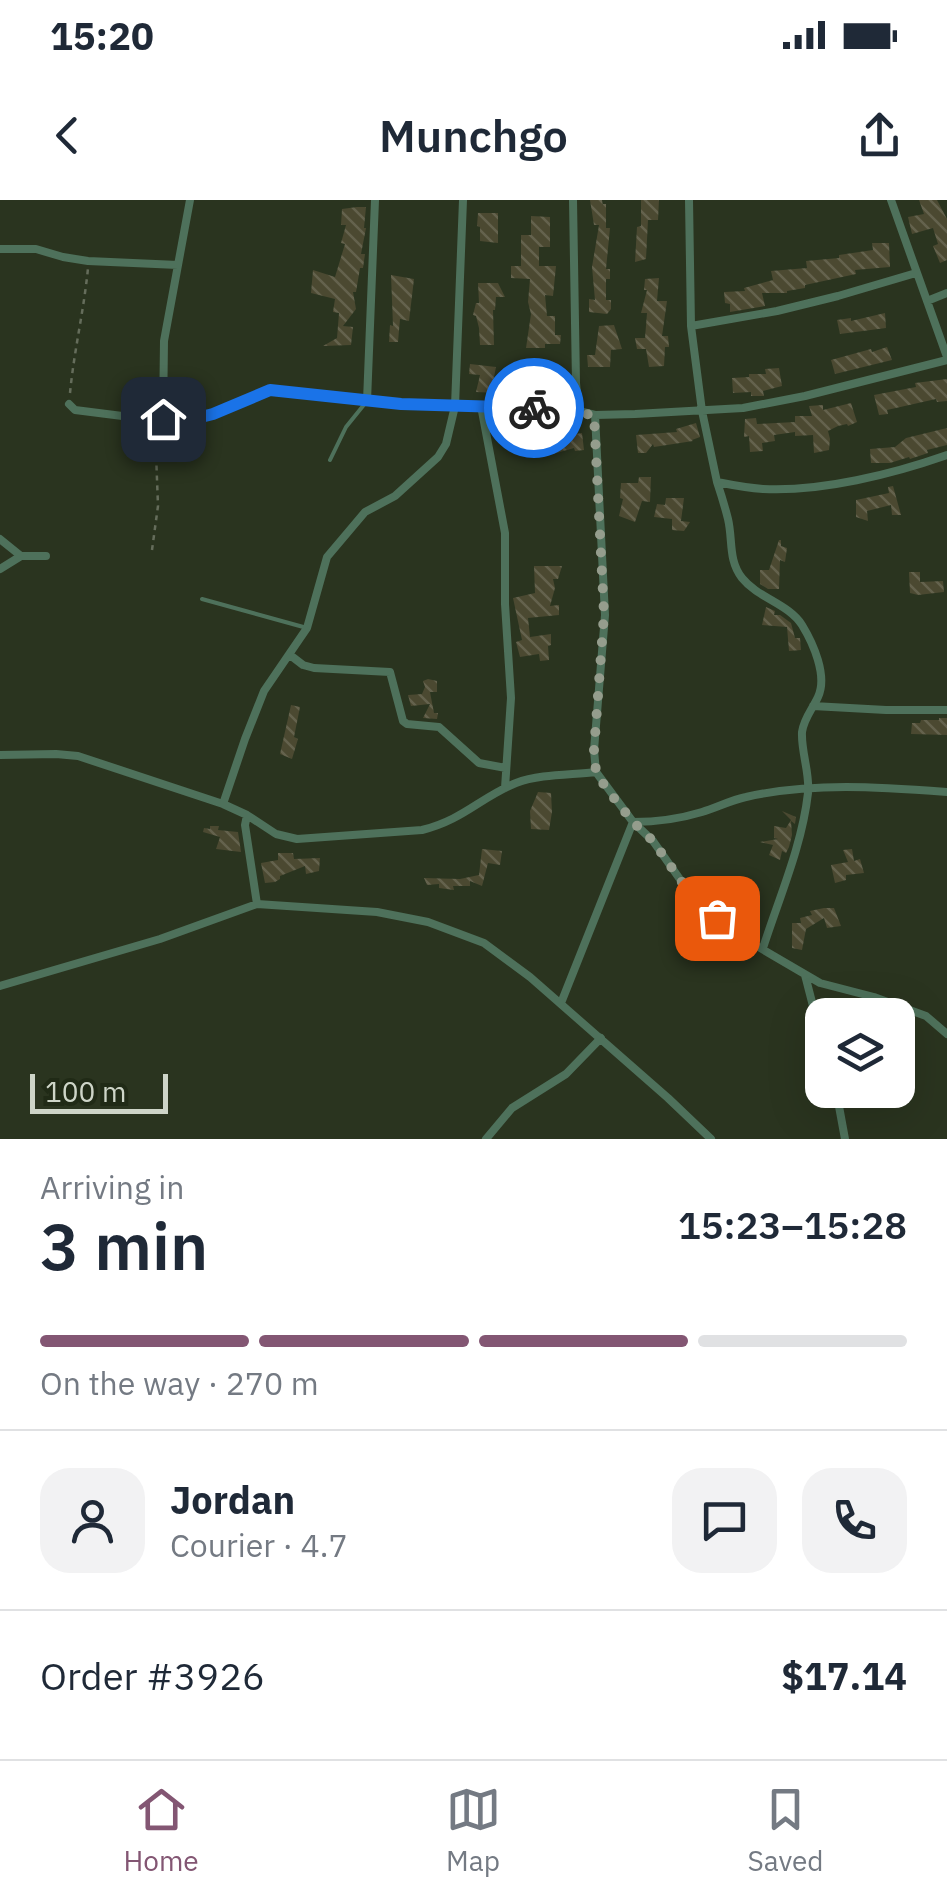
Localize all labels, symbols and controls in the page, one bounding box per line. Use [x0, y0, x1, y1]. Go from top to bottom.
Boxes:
text: 15:20 [50, 11, 154, 60]
text: Munchgo [379, 106, 568, 164]
icon: back [40, 108, 95, 163]
icon: share [852, 108, 907, 163]
courier [484, 358, 584, 458]
pin [121, 377, 206, 462]
icon: bike [507, 381, 562, 436]
icon: home [136, 392, 191, 447]
pin [675, 876, 760, 961]
icon: bag [690, 891, 745, 946]
map controls [805, 998, 915, 1108]
button: layers [805, 998, 915, 1108]
scale bar [30, 1069, 168, 1114]
text: 100 m [45, 1073, 126, 1110]
text: Arriving in [40, 1166, 185, 1208]
text: 15:23–15:28 [678, 1200, 907, 1249]
text: 3 min [40, 1203, 208, 1288]
text: On the way · 270 m [40, 1362, 319, 1404]
button: person [40, 1468, 145, 1573]
button: chat [672, 1468, 777, 1573]
button: phone [802, 1468, 907, 1573]
text: Jordan [170, 1475, 295, 1524]
text: Courier · 4.7 [170, 1524, 348, 1566]
text: Order #3926 [40, 1651, 265, 1700]
text: $17.14 [781, 1651, 907, 1700]
tab: Home [123, 1782, 199, 1879]
tab: Map [446, 1782, 501, 1879]
tab: Saved [747, 1782, 824, 1879]

